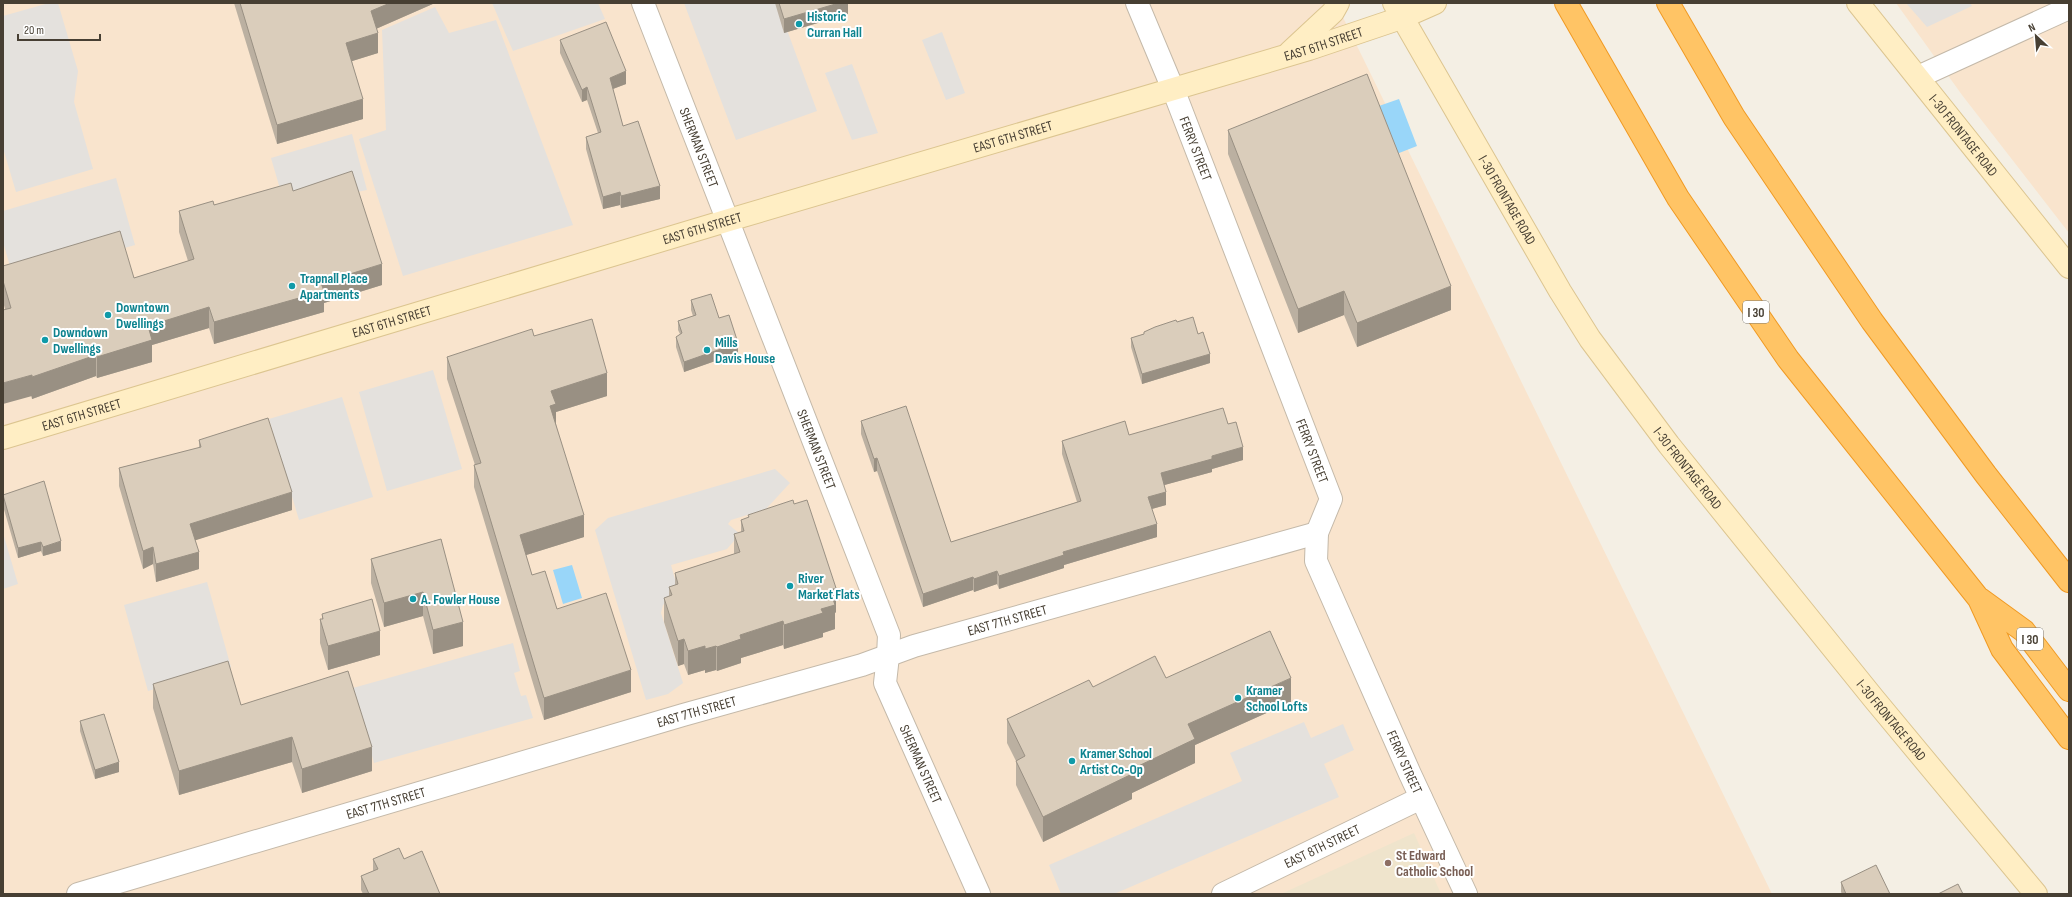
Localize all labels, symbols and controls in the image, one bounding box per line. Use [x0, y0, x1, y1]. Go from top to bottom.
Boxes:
place label: Historic Curran Hall [807, 8, 862, 41]
scale bar [18, 16, 100, 42]
north arrow [2016, 16, 2056, 56]
marker: Historic Curran Hall [794, 19, 804, 29]
text: N [2026, 20, 2037, 35]
text: 20 m [24, 23, 44, 38]
street label: EAST 6TH STREET [1282, 23, 1365, 65]
street label: I-30 FRONTAGE ROAD [1925, 91, 2001, 180]
street label: SHERMAN STREET [676, 105, 722, 190]
street label: FERRY STREET [1175, 114, 1216, 184]
street label: EAST 6TH STREET [971, 117, 1055, 157]
street label: I-30 FRONTAGE ROAD [1474, 152, 1539, 248]
street label: EAST 6TH STREET [661, 209, 744, 248]
place label: Trapnall Place Apartments [299, 270, 368, 303]
marker: Trapnall Place Apartments [287, 281, 297, 291]
place label: Downtown Dwellings [116, 299, 169, 332]
road number: I 30 [1743, 301, 1769, 323]
street label: EAST 6TH STREET [350, 302, 434, 342]
marker: Downtown Dwellings [103, 310, 113, 320]
place label: Downdown Dwellings [53, 324, 108, 357]
place label: Mills Davis House [715, 334, 775, 367]
marker: Downdown Dwellings [40, 335, 50, 345]
marker: Mills Davis House [702, 345, 712, 355]
street label: EAST 6TH STREET [40, 395, 124, 435]
street label: SHERMAN STREET [793, 407, 840, 492]
street label: FERRY STREET [1292, 416, 1332, 486]
street label: I-30 FRONTAGE ROAD [1650, 424, 1726, 513]
place label: River Market Flats [798, 570, 860, 603]
marker: River Market Flats [785, 581, 795, 591]
place label: A. Fowler House [420, 591, 500, 608]
marker: A. Fowler House [408, 594, 418, 604]
street label: EAST 7TH STREET [966, 601, 1049, 640]
road number: I 30 [2017, 628, 2043, 650]
street label: I-30 FRONTAGE ROAD [1853, 676, 1930, 765]
place label: Kramer School Lofts [1246, 682, 1308, 715]
street label: EAST 7TH STREET [655, 692, 739, 731]
marker: Kramer School Lofts [1233, 693, 1243, 703]
street label: SHERMAN STREET [896, 722, 946, 806]
street label: FERRY STREET [1383, 728, 1426, 797]
place label: Kramer School Artist Co-Op [1079, 745, 1152, 778]
marker: Kramer School Artist Co-Op [1067, 756, 1077, 766]
street label: EAST 7TH STREET [344, 784, 428, 823]
street label: EAST 8TH STREET [1282, 821, 1363, 872]
place label: St Edward Catholic School [1396, 847, 1473, 880]
marker: St Edward Catholic School [1383, 858, 1393, 868]

